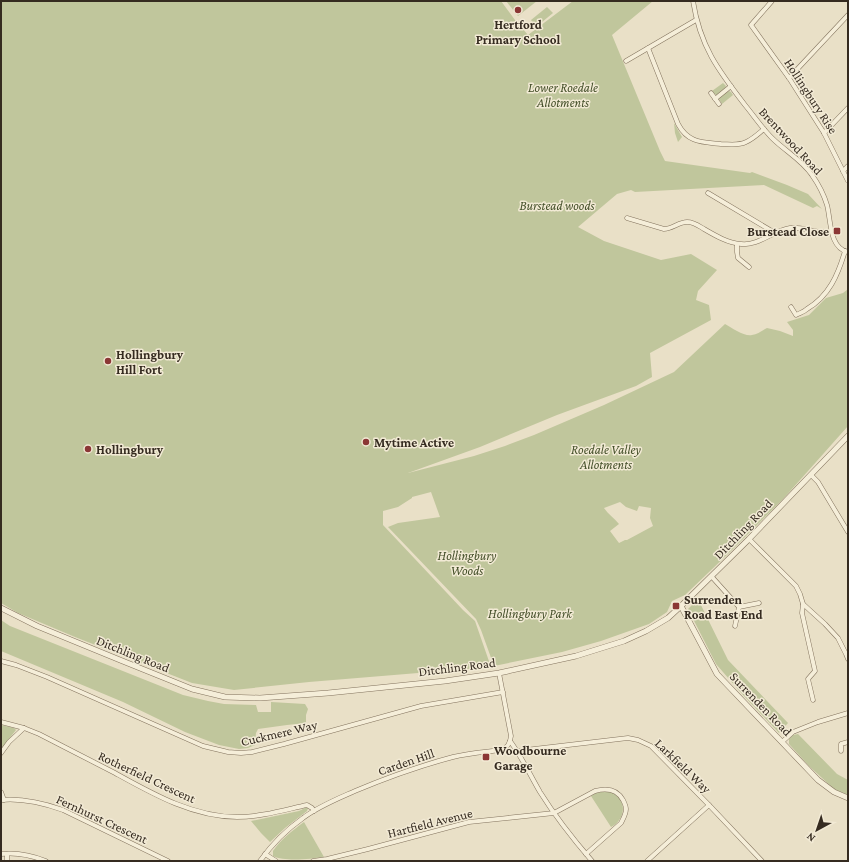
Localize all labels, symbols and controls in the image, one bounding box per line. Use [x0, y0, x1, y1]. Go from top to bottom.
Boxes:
marker: Hertford Primary School [513, 5, 523, 15]
place label: Hertford Primary School [476, 17, 561, 47]
street label: Hollingbury Rise [781, 56, 841, 137]
park label: Lower Roedale Allotments [528, 80, 598, 110]
street label: Brentwood Road [756, 104, 826, 178]
park label: Burstead woods [519, 198, 595, 213]
place label: Burstead Close [747, 224, 829, 239]
marker: Burstead Close [832, 226, 842, 236]
place label: Hollingbury Hill Fort [116, 347, 184, 377]
marker: Hollingbury Hill Fort [103, 356, 113, 366]
place label: Mytime Active [374, 435, 454, 450]
marker: Mytime Active [361, 437, 371, 447]
place label: Hollingbury [96, 442, 164, 457]
park label: Roedale Valley Allotments [571, 442, 642, 472]
marker: Hollingbury [83, 444, 93, 454]
street label: Ditchling Road [711, 496, 775, 562]
park label: Hollingbury Woods [438, 548, 497, 578]
place label: Surrenden Road East End [684, 592, 763, 622]
marker: Surrenden Road East End [671, 601, 681, 611]
park label: Hollingbury Park [488, 606, 573, 621]
street label: Ditchling Road [94, 633, 172, 676]
street label: Ditchling Road [418, 655, 497, 679]
street label: Surrenden Road [727, 669, 795, 739]
street label: Cuckmere Way [239, 717, 320, 749]
street label: Larkfield Way [652, 736, 715, 797]
place label: Woodbourne Garage [493, 743, 566, 773]
street label: Carden Hill [376, 745, 437, 779]
street label: Rotherfield Crescent [96, 748, 199, 806]
marker: Woodbourne Garage [481, 752, 491, 762]
street label: Fernhurst Crescent [54, 791, 151, 847]
street label: Hartfield Avenue [386, 805, 474, 841]
north arrow [797, 810, 837, 850]
text: N [803, 830, 817, 845]

